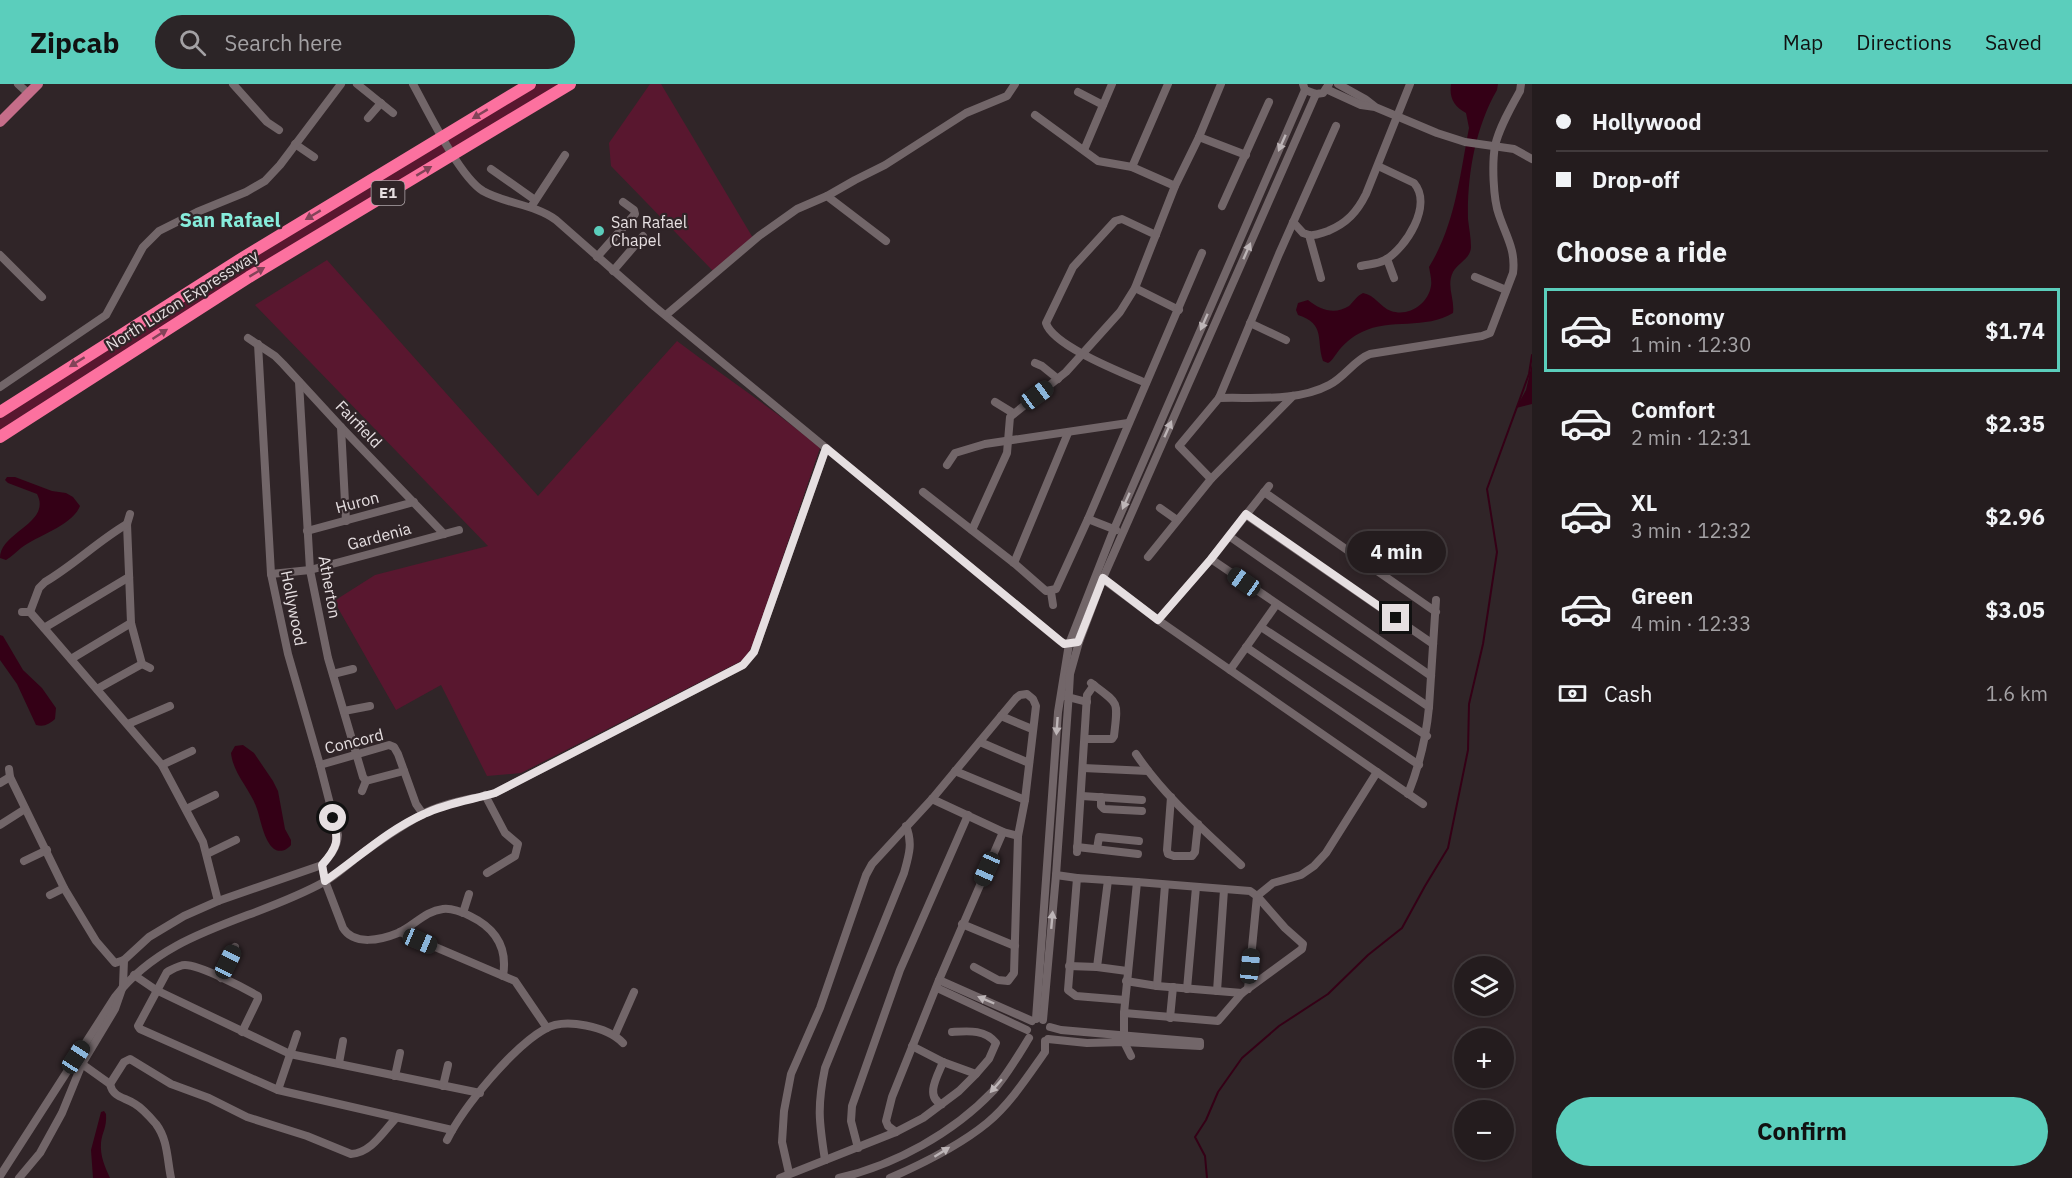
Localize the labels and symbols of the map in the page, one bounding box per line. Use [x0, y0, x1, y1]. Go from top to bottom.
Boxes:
one-way arrow [472, 108, 488, 119]
one-way arrow [1277, 135, 1287, 153]
one-way arrow [416, 166, 432, 177]
road number: E1 [372, 181, 404, 205]
district label: San Rafael [179, 206, 281, 233]
one-way arrow [305, 209, 321, 220]
place label: San Rafael Chapel [611, 212, 687, 250]
marker: San Rafael Chapel [592, 224, 606, 238]
one-way arrow [1242, 242, 1252, 260]
street label: North Luzon Expressway [102, 245, 262, 355]
one-way arrow [249, 267, 265, 278]
one-way arrow [1199, 313, 1208, 331]
one-way arrow [151, 328, 168, 339]
one-way arrow [68, 357, 85, 368]
car [1017, 377, 1057, 413]
street label: Fairfield [332, 396, 386, 452]
one-way arrow [1163, 420, 1173, 438]
street label: Huron [333, 487, 381, 517]
one-way arrow [1121, 492, 1131, 510]
street label: Gardenia [345, 518, 413, 554]
callout: 4 min [1346, 531, 1446, 573]
street label: Atherton [315, 554, 345, 620]
car [1224, 564, 1264, 600]
street label: Hollywood [277, 569, 311, 647]
route end [1382, 604, 1409, 631]
one-way arrow [1052, 716, 1062, 735]
street label: Concord [322, 724, 386, 758]
route start [319, 804, 346, 831]
car [971, 849, 1003, 889]
one-way arrow [1047, 910, 1057, 929]
car [400, 926, 440, 956]
car [212, 942, 244, 982]
car [1239, 947, 1261, 985]
one-way arrow [976, 995, 994, 1005]
car [59, 1037, 93, 1077]
one-way arrow [990, 1078, 1003, 1093]
one-way arrow [934, 1147, 950, 1158]

